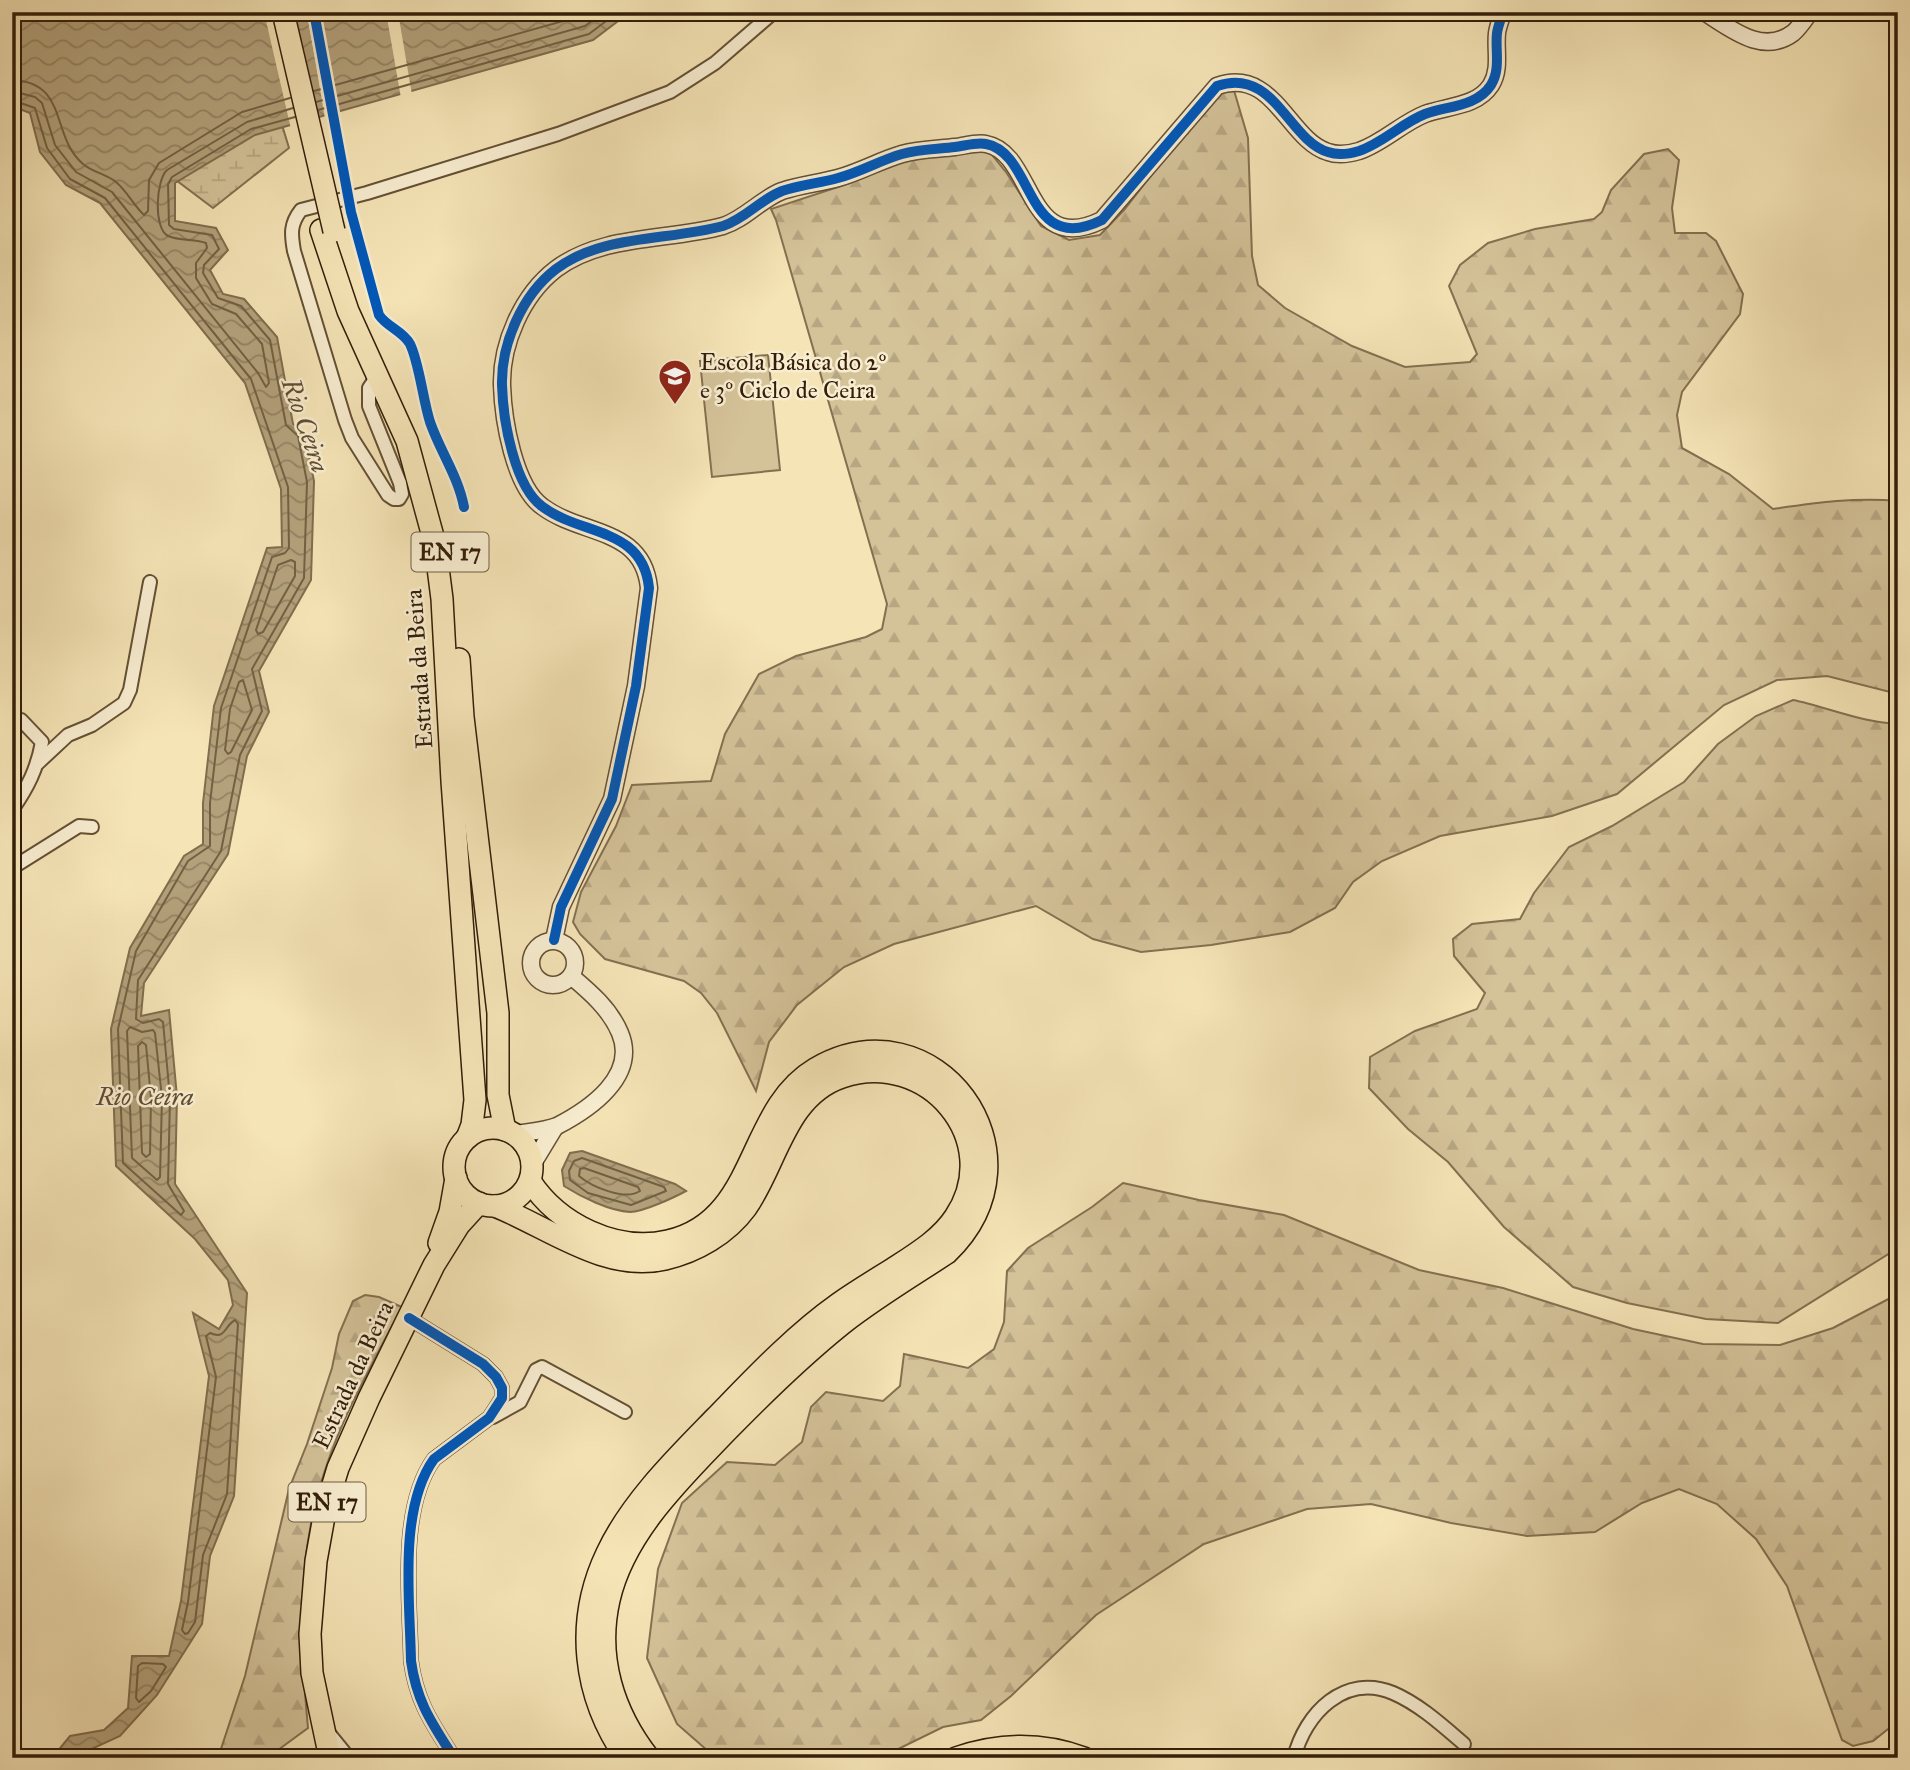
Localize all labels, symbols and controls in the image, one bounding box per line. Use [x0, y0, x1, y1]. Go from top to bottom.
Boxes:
place label: Escola Básica do 2º e 3º Ciclo de Ceira [700, 347, 887, 405]
school or university icon: Escola Básica do 2º e 3º Ciclo de Ceira [656, 357, 694, 406]
water label: Rio Ceira [275, 373, 337, 476]
road number: EN 17 [412, 532, 489, 572]
street label: Estrada da Beira [398, 587, 440, 750]
water label: Rio Ceira [95, 1080, 194, 1112]
street label: Estrada da Beira [306, 1295, 401, 1454]
road number: EN 17 [288, 1483, 366, 1522]

